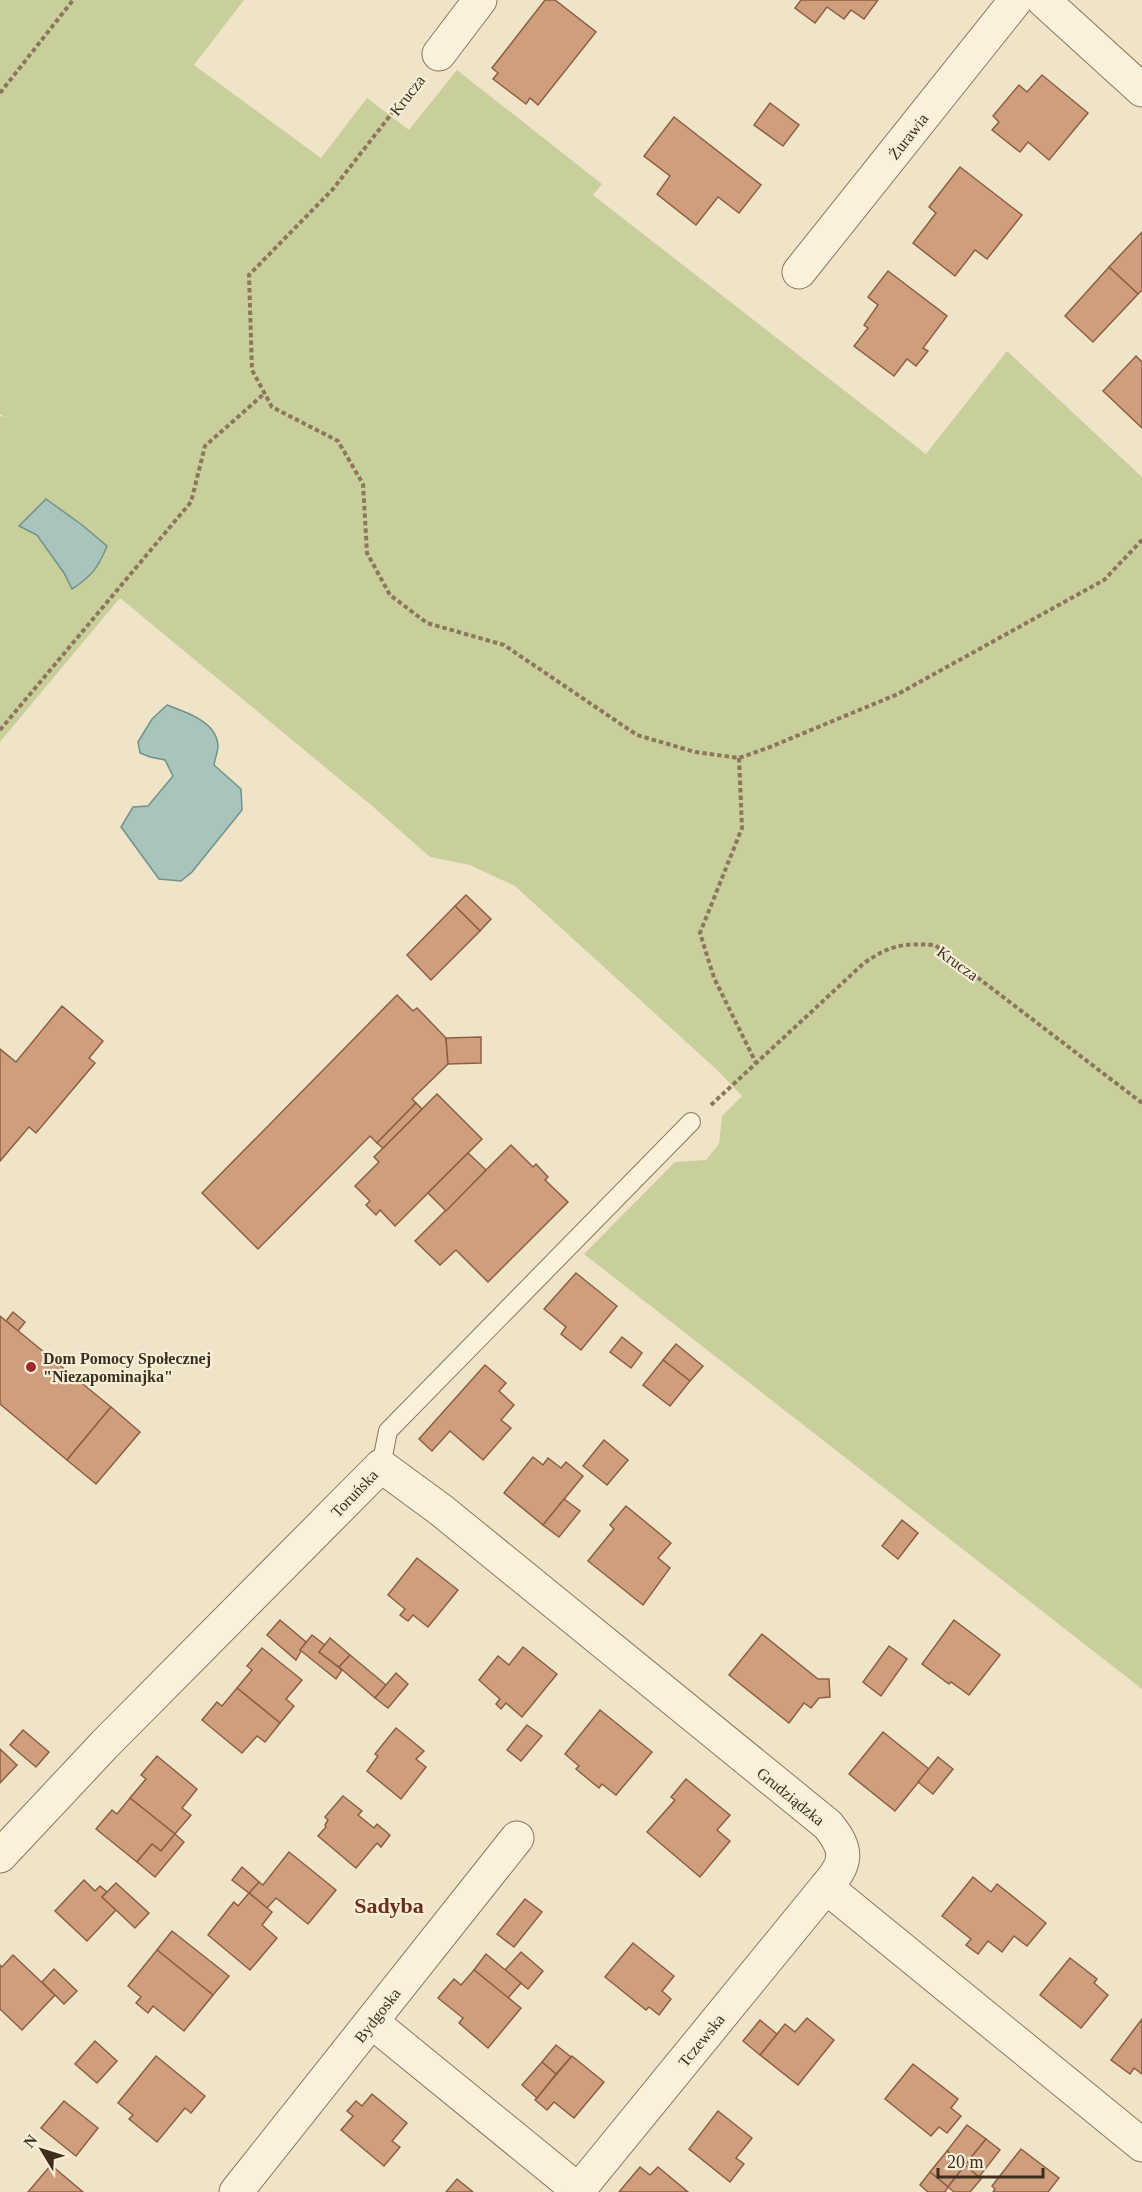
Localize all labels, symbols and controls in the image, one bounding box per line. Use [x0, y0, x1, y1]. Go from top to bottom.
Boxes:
street label: Krucza [386, 72, 428, 119]
street label: Żurawia [885, 110, 932, 163]
street label: Krucza [934, 943, 981, 984]
place label: Dom Pomocy Społecznej "Niezapominajka" [43, 1350, 211, 1386]
marker: Dom Pomocy Społecznej "Niezapominajka" [24, 1360, 38, 1374]
street label: Toruńska [328, 1466, 381, 1521]
street label: Grudziądzka [753, 1764, 828, 1829]
district label: Sadyba [354, 1893, 424, 1918]
street label: Bydgoska [351, 1985, 405, 2046]
street label: Tczewska [675, 2011, 728, 2070]
north arrow [12, 2120, 72, 2180]
text: N [20, 2131, 41, 2151]
scale bar [938, 2141, 1043, 2179]
text: 20 m [947, 2152, 984, 2172]

